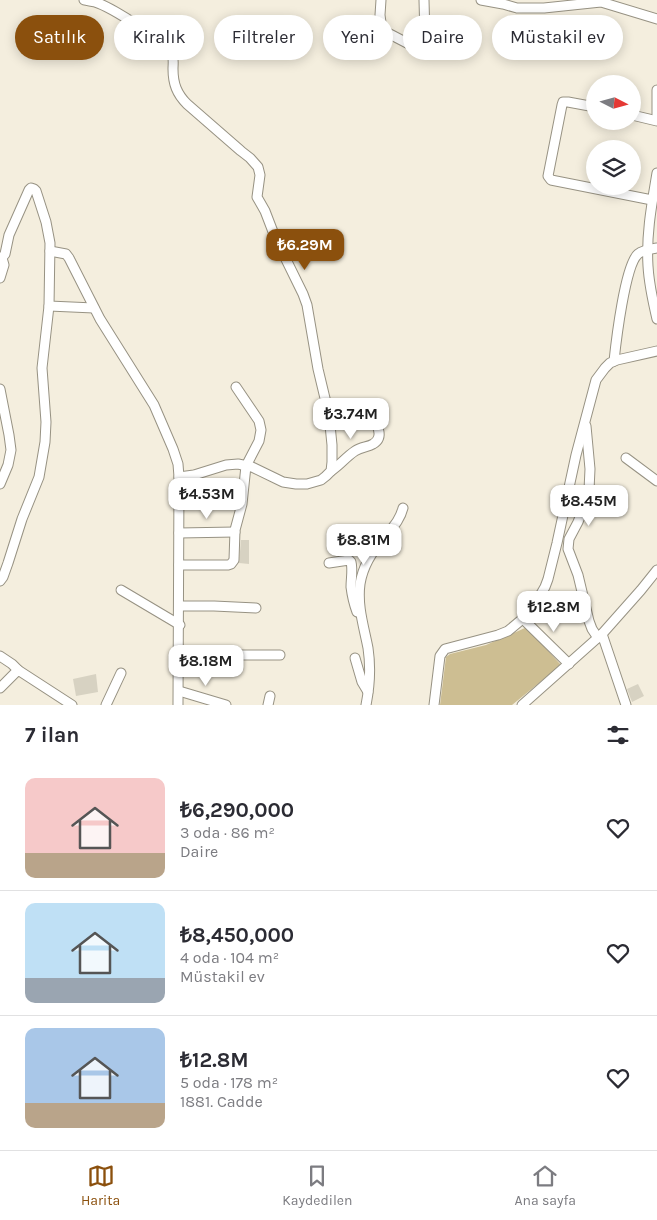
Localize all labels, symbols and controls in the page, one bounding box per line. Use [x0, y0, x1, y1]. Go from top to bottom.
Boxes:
chip: Satılık [15, 15, 104, 60]
chip: Kiralık [114, 15, 204, 60]
chip: Filtreler [214, 15, 313, 60]
chip: Yeni [323, 15, 393, 60]
chip: Daire [403, 15, 482, 60]
chip: Müstakil ev [492, 15, 623, 60]
north arrow [586, 75, 641, 130]
map controls [586, 75, 641, 195]
button: layers [586, 140, 641, 195]
pin: ₺6.29M [264, 228, 346, 271]
text: ₺6.29M [277, 235, 333, 254]
pin: ₺3.74M [310, 398, 392, 440]
text: ₺3.74M [324, 404, 378, 423]
pin: ₺4.53M [166, 478, 248, 520]
text: ₺4.53M [179, 484, 235, 503]
pin: ₺8.45M [548, 484, 630, 527]
text: ₺8.45M [561, 491, 617, 510]
pin: ₺8.81M [323, 524, 405, 566]
text: ₺8.81M [338, 530, 390, 549]
pin: ₺12.8M [513, 590, 595, 633]
text: ₺12.8M [528, 597, 580, 616]
pin: ₺8.18M [165, 644, 247, 687]
text: ₺8.18M [180, 651, 232, 670]
icon: filters [604, 721, 632, 749]
text: 7 ilan [25, 723, 79, 747]
icon: home [65, 798, 125, 858]
text: ₺6,290,000 [180, 798, 294, 822]
icon: heart [604, 814, 632, 842]
text: 3 oda · 86 m² [180, 823, 275, 842]
text: Daire [180, 842, 218, 861]
icon: home [65, 923, 125, 983]
text: ₺8,450,000 [180, 923, 294, 947]
icon: heart [604, 939, 632, 967]
text: 4 oda · 104 m² [180, 948, 279, 967]
text: Müstakil ev [180, 967, 265, 986]
icon: home [65, 1048, 125, 1108]
text: ₺12.8M [180, 1048, 249, 1072]
icon: heart [604, 1064, 632, 1092]
text: 5 oda · 178 m² [180, 1073, 278, 1092]
text: 1881. Cadde [180, 1092, 263, 1111]
tab: Harita [81, 1162, 120, 1209]
tab: Kaydedilen [282, 1162, 352, 1209]
tab: Ana sayfa [514, 1162, 576, 1209]

